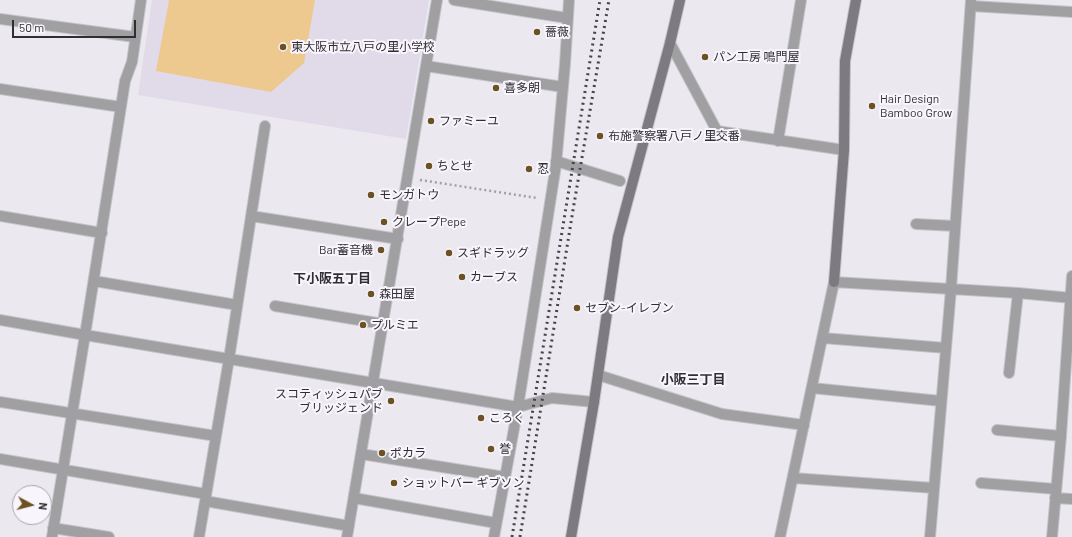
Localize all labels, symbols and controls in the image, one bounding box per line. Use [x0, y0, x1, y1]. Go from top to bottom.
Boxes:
scale bar [14, 12, 138, 38]
text: 50 m [19, 20, 44, 34]
place label: 薔薇 [545, 25, 569, 39]
marker: 薔薇 [532, 27, 542, 37]
place label: 東大阪市立八戸の里小学校 [291, 40, 435, 54]
marker: 東大阪市立八戸の里小学校 [278, 42, 288, 52]
place label: パン工房 鳴門屋 [713, 50, 799, 64]
marker: パン工房 鳴門屋 [700, 52, 710, 62]
place label: 喜多朗 [504, 81, 540, 95]
marker: 喜多朗 [491, 83, 501, 93]
place label: Hair Design Bamboo Grow [880, 92, 952, 120]
marker: Hair Design Bamboo Grow [867, 101, 877, 111]
place label: ファミーユ [439, 114, 499, 128]
marker: ファミーユ [426, 116, 436, 126]
place label: 布施警察署八戸ノ里交番 [608, 129, 740, 143]
marker: 布施警察署八戸ノ里交番 [595, 131, 605, 141]
place label: ちとせ [437, 159, 473, 173]
marker: ちとせ [424, 161, 434, 171]
place label: 忍 [537, 162, 549, 176]
marker: 忍 [524, 164, 534, 174]
place label: モンガトウ [379, 188, 439, 202]
marker: モンガトウ [366, 190, 376, 200]
place label: クレープPepe [392, 215, 466, 229]
marker: クレープPepe [379, 217, 389, 227]
place label: Bar蓄音機 [319, 243, 373, 257]
marker: Bar蓄音機 [376, 245, 386, 255]
place label: スギドラッグ [457, 246, 529, 260]
marker: スギドラッグ [444, 248, 454, 258]
place label: カーブス [470, 270, 518, 284]
district label: 下小阪五丁目 [293, 271, 371, 287]
marker: カーブス [457, 272, 467, 282]
place label: 森田屋 [379, 287, 415, 301]
marker: 森田屋 [366, 289, 376, 299]
place label: セブン-イレブン [585, 301, 674, 315]
marker: セブン-イレブン [572, 303, 582, 313]
place label: プルミエ [371, 318, 419, 332]
marker: プルミエ [358, 320, 368, 330]
district label: 小阪三丁目 [661, 372, 725, 388]
place label: スコティッシュパブ ブリッジェンド [275, 387, 383, 415]
marker: スコティッシュパブ ブリッジェンド [386, 396, 396, 406]
place label: ころく [489, 411, 525, 425]
marker: ころく [476, 413, 486, 423]
place label: 誉 [499, 442, 511, 456]
marker: 誉 [486, 444, 496, 454]
place label: ポカラ [390, 446, 426, 460]
marker: ポカラ [377, 448, 387, 458]
place label: ショットバー ギブソン [402, 476, 524, 490]
marker: ショットバー ギブソン [389, 478, 399, 488]
north arrow [12, 485, 52, 525]
text: N [37, 502, 50, 511]

